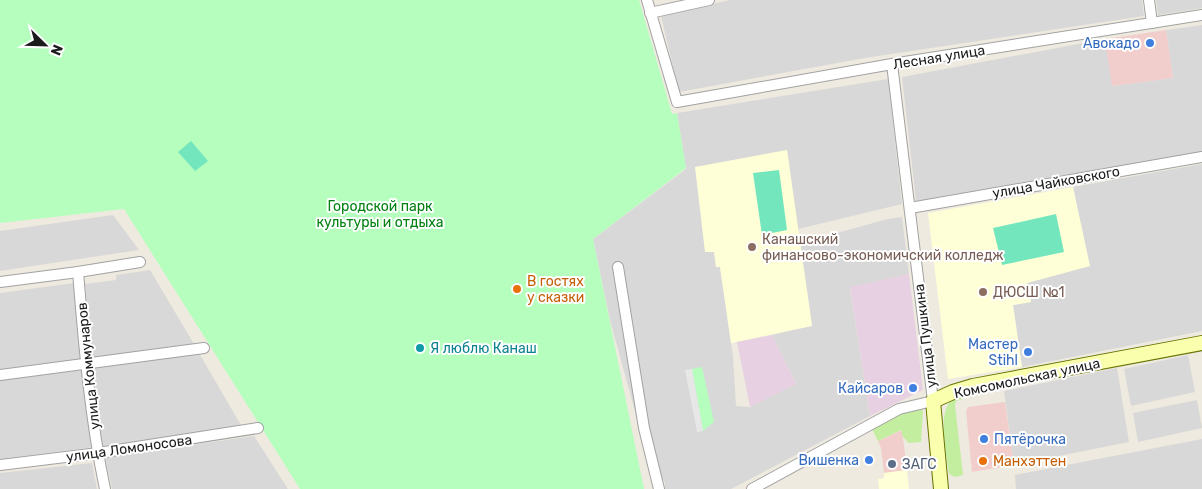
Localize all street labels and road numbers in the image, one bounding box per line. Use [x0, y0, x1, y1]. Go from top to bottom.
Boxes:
street label: Лесная улица [892, 42, 986, 73]
street label: улица Чайковского [991, 163, 1121, 202]
street label: улица Пушкина [911, 283, 940, 389]
street label: улица Коммунаров [73, 302, 104, 430]
street label: Комсомольская улица [953, 355, 1102, 402]
street label: улица Ломоносова [65, 431, 193, 466]

